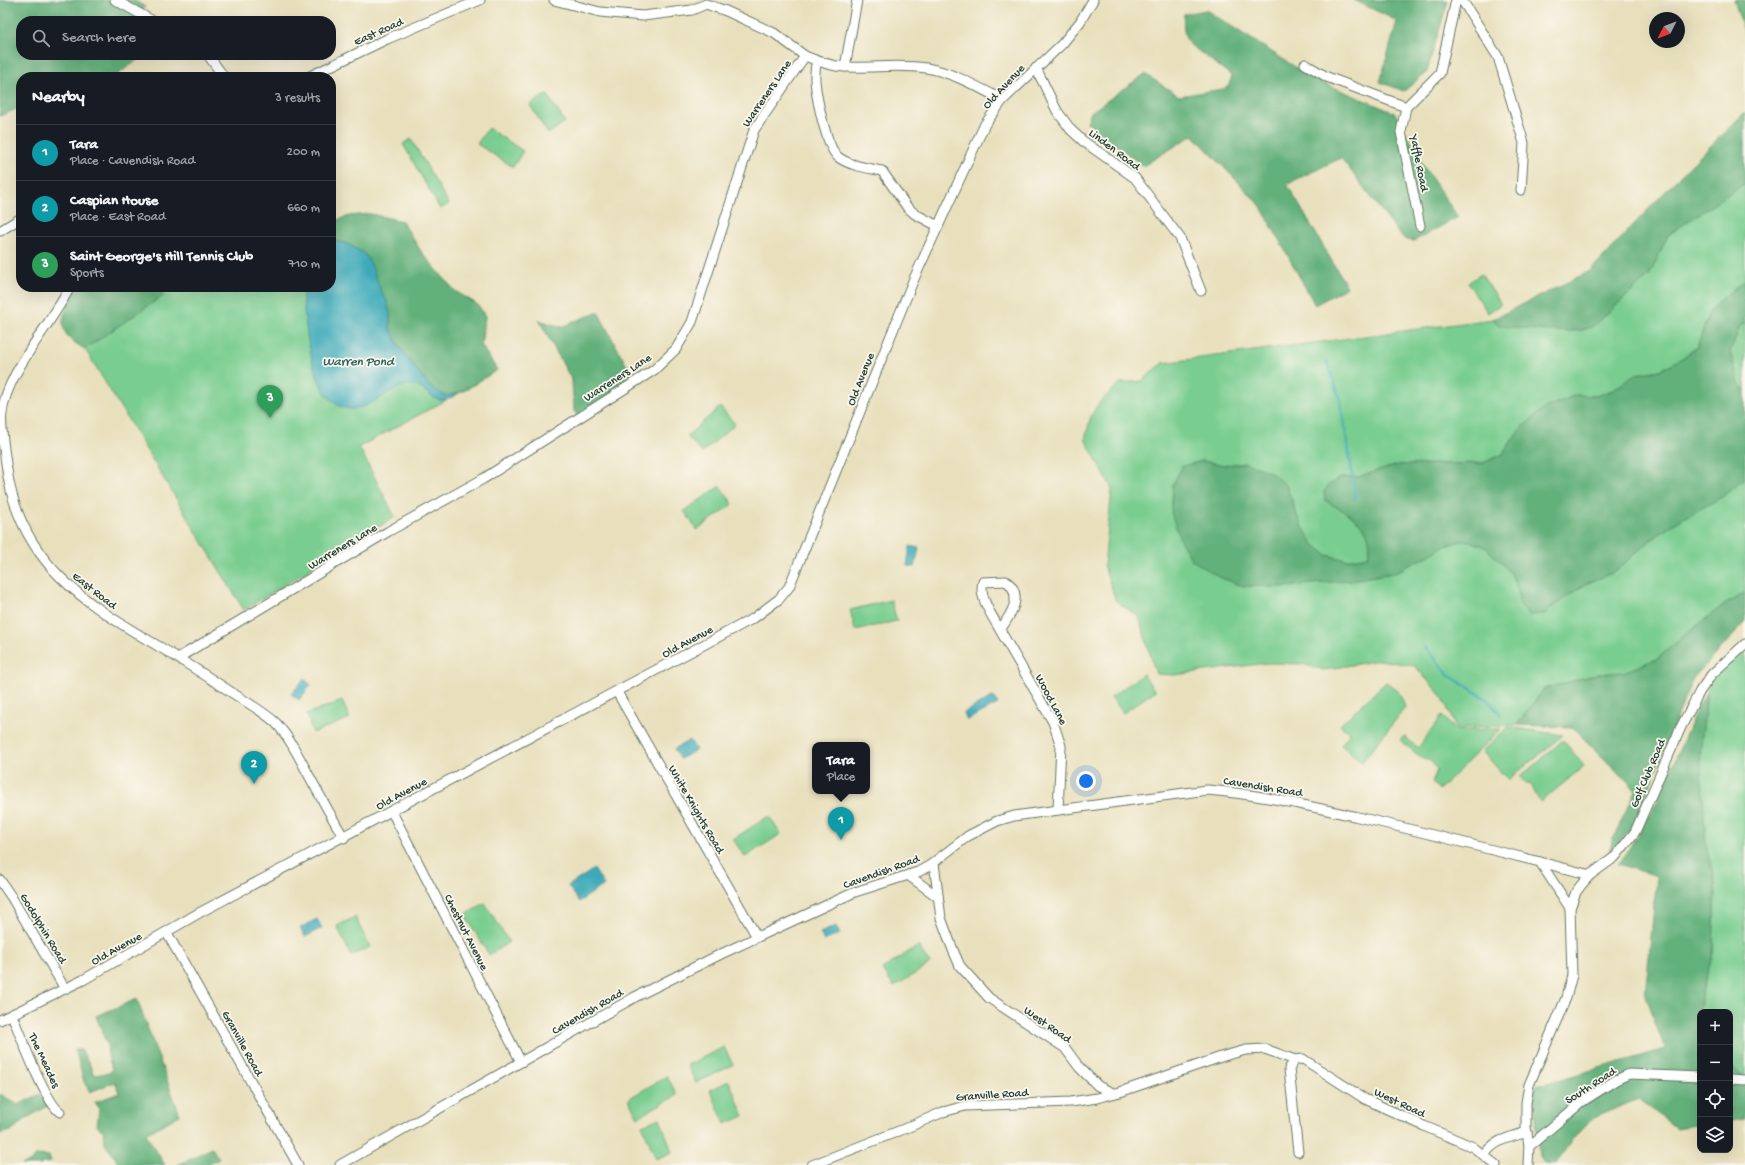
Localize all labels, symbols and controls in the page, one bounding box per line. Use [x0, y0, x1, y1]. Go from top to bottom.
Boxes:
north arrow [1649, 12, 1685, 48]
street label: East Road [352, 15, 407, 50]
search box [16, 16, 336, 60]
icon: search [30, 27, 52, 49]
text: Search here [62, 29, 136, 47]
street label: Warreners Lane [740, 57, 796, 130]
street label: Old Avenue [980, 62, 1029, 113]
text: Nearby [32, 88, 85, 108]
text: 3 results [275, 91, 320, 106]
street label: Linden Road [1085, 127, 1143, 175]
street label: Yaffle Road [1405, 133, 1431, 194]
text: Tara [70, 136, 98, 154]
text: 1 [42, 145, 48, 160]
text: 200 m [287, 145, 320, 160]
text: Place · Cavendish Road [70, 154, 195, 169]
text: Caspian House [70, 192, 158, 210]
text: 2 [42, 201, 48, 216]
text: 660 m [287, 201, 320, 216]
text: Place · East Road [70, 210, 166, 225]
text: Saint George's Hill Tennis Club [70, 248, 253, 266]
text: 3 [42, 257, 48, 272]
text: 710 m [288, 257, 320, 272]
text: Sports [70, 266, 104, 281]
street label: Old Avenue [845, 350, 879, 408]
street label: Warreners Lane [582, 351, 655, 406]
water label: Warren Pond [322, 355, 395, 370]
pin: 3 [257, 385, 283, 418]
street label: Warreners Lane [306, 521, 381, 574]
street label: East Road [69, 570, 120, 614]
street label: Old Avenue [660, 623, 717, 662]
street label: Wood Lane [1031, 672, 1070, 728]
street label: Golf Club Road [1628, 737, 1670, 810]
popup [812, 742, 870, 794]
pin: 2 [241, 751, 267, 784]
text: Tara [827, 752, 855, 770]
street label: White Knights Road [664, 763, 727, 858]
text: Place [827, 770, 855, 785]
your location [1076, 771, 1096, 791]
street label: Old Avenue [374, 775, 431, 814]
street label: Cavendish Road [1222, 775, 1304, 801]
pin: 1 [828, 807, 854, 840]
street label: Cavendish Road [842, 852, 923, 893]
street label: Godolphin Road [16, 891, 69, 967]
street label: Chestnut Avenue [440, 892, 491, 974]
street label: Old Avenue [89, 930, 145, 969]
street label: Cavendish Road [550, 986, 627, 1039]
street label: West Road [1020, 1004, 1074, 1048]
street label: Granville Road [218, 1009, 265, 1080]
map controls [1697, 1009, 1733, 1153]
button: + [1697, 1009, 1733, 1045]
street label: The Meades [24, 1030, 62, 1091]
button: − [1697, 1045, 1733, 1081]
street label: South Road [1563, 1065, 1620, 1108]
button: locate [1697, 1081, 1733, 1117]
street label: Granville Road [955, 1086, 1030, 1106]
street label: West Road [1371, 1086, 1428, 1122]
button: layers [1697, 1117, 1733, 1153]

